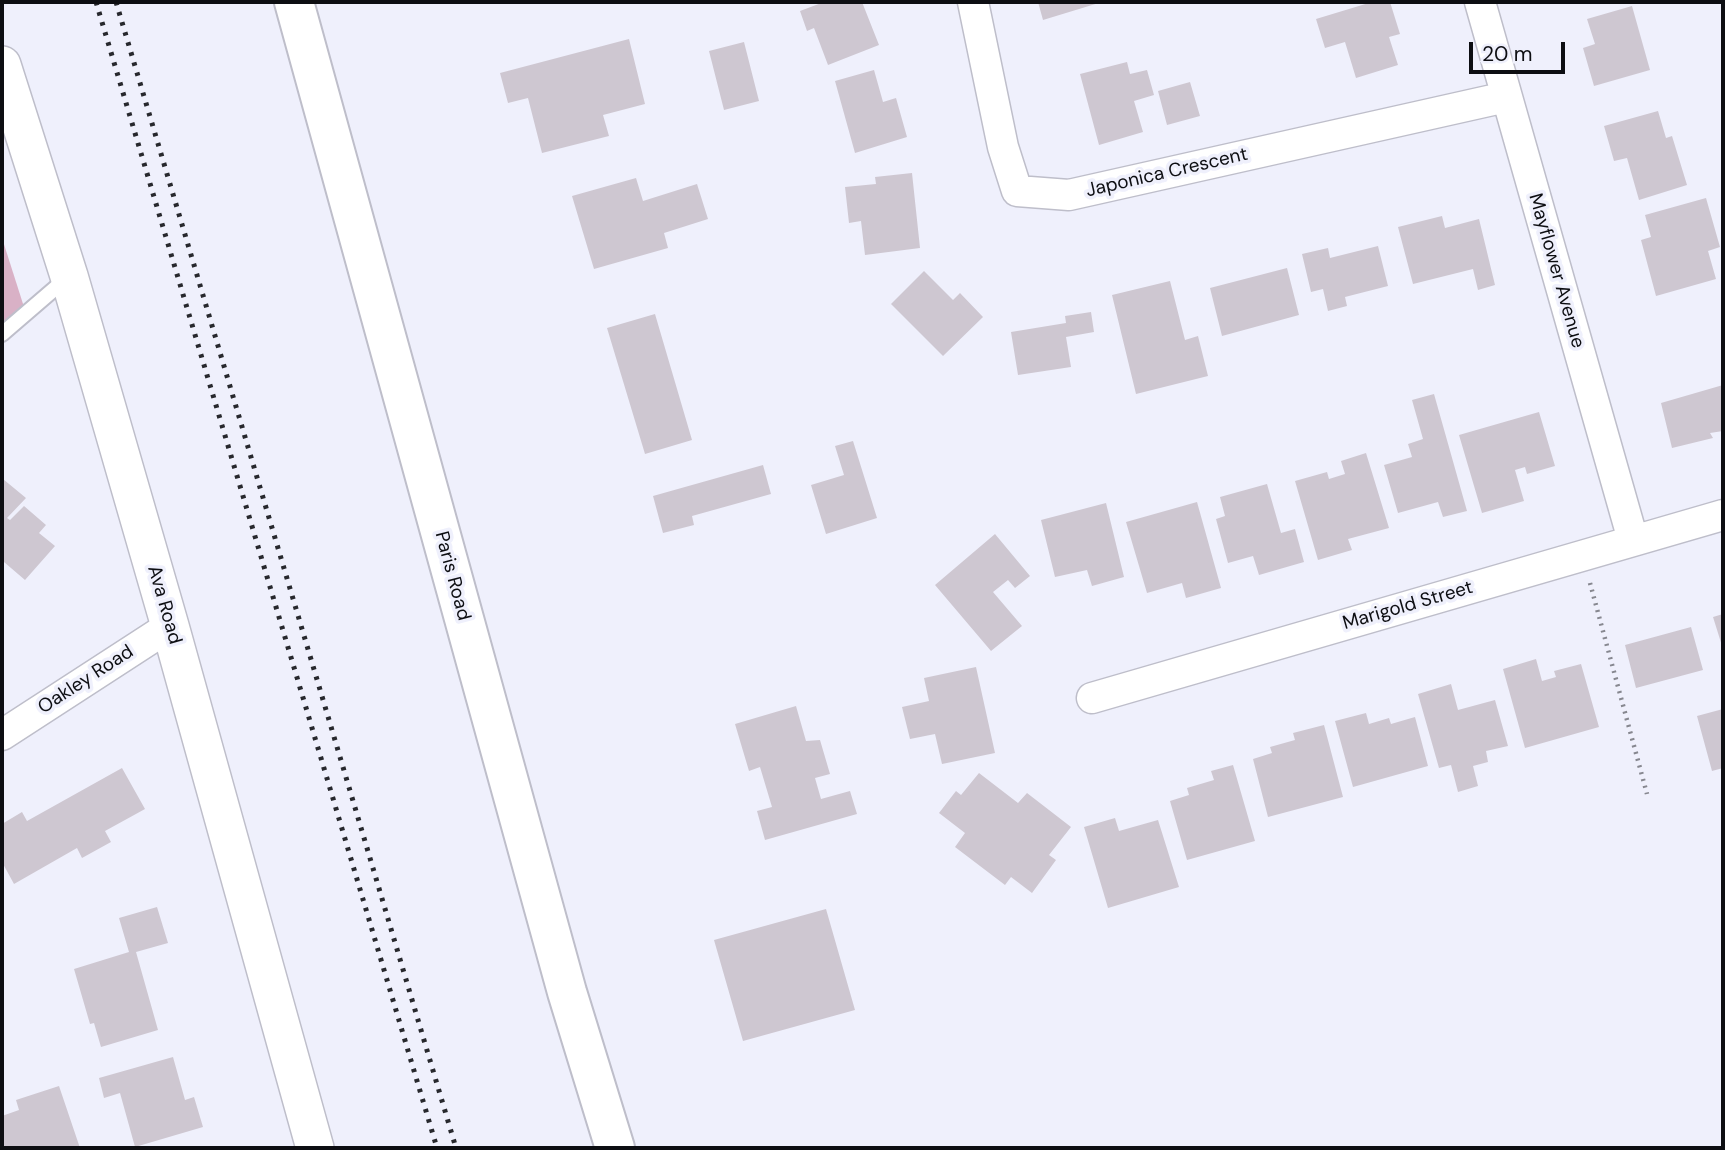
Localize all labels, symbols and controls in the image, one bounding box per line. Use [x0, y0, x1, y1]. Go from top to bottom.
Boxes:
scale bar [1473, 28, 1569, 72]
text: 20 m [1482, 40, 1533, 68]
street label: Japonica Crescent [1084, 143, 1250, 203]
street label: Mayflower Avenue [1523, 191, 1589, 351]
street label: Paris Road [429, 529, 475, 623]
street label: Ava Road [142, 563, 186, 647]
street label: Marigold Street [1340, 577, 1476, 635]
street label: Oakley Road [34, 641, 138, 719]

